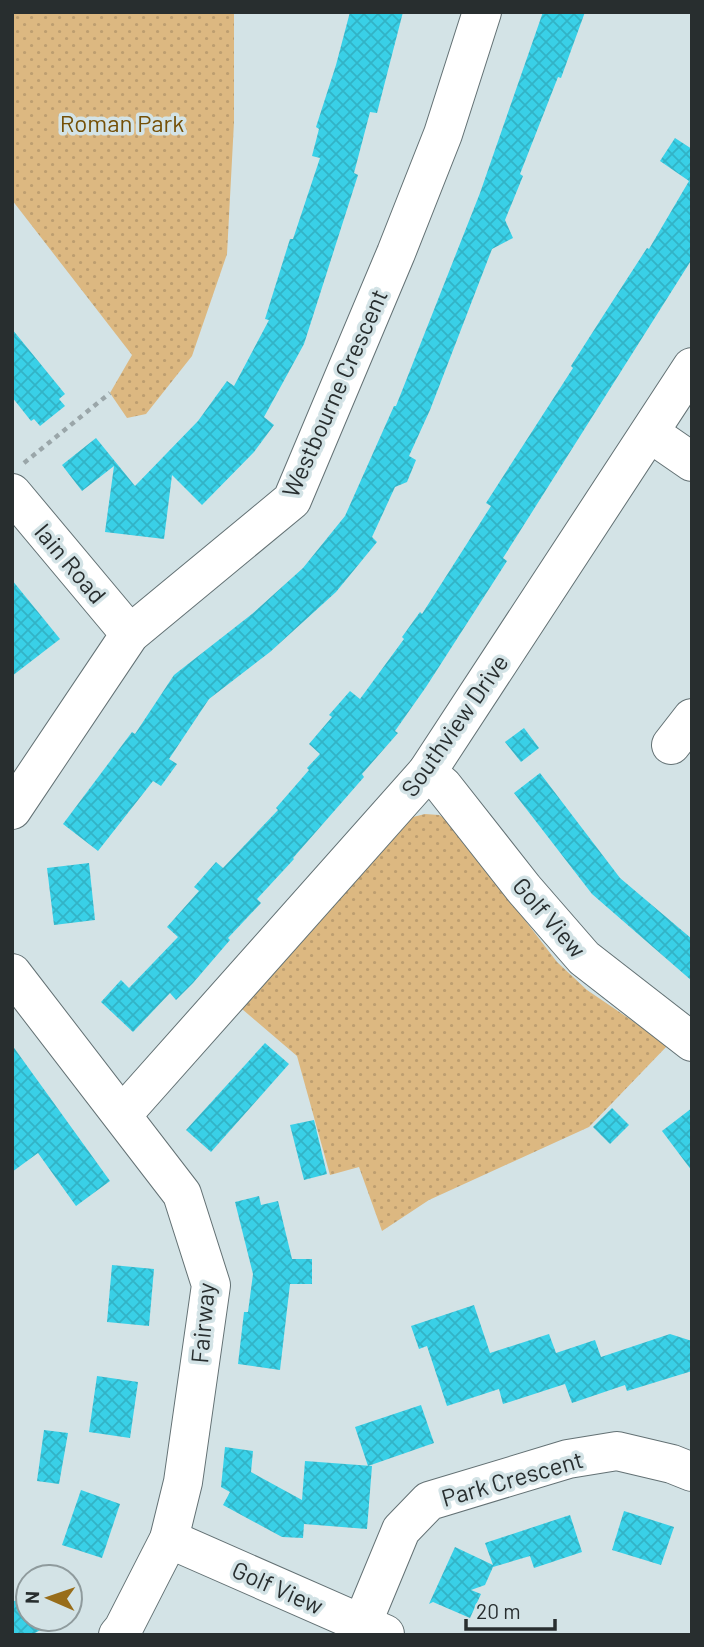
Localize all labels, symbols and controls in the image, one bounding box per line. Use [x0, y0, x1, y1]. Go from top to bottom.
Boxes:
park label: Roman Park [60, 108, 184, 137]
street label: Westbourne Crescent [275, 284, 393, 502]
street label: Iain Road [29, 517, 113, 609]
street label: Southview Drive [394, 648, 514, 802]
street label: Golf View [507, 871, 593, 963]
street label: Fairway [184, 1281, 220, 1365]
street label: Park Crescent [438, 1444, 586, 1512]
street label: Golf View [228, 1554, 328, 1620]
north arrow [14, 1563, 84, 1633]
scale bar [466, 1588, 555, 1632]
text: N [20, 1591, 43, 1604]
text: 20 m [476, 1598, 521, 1623]

